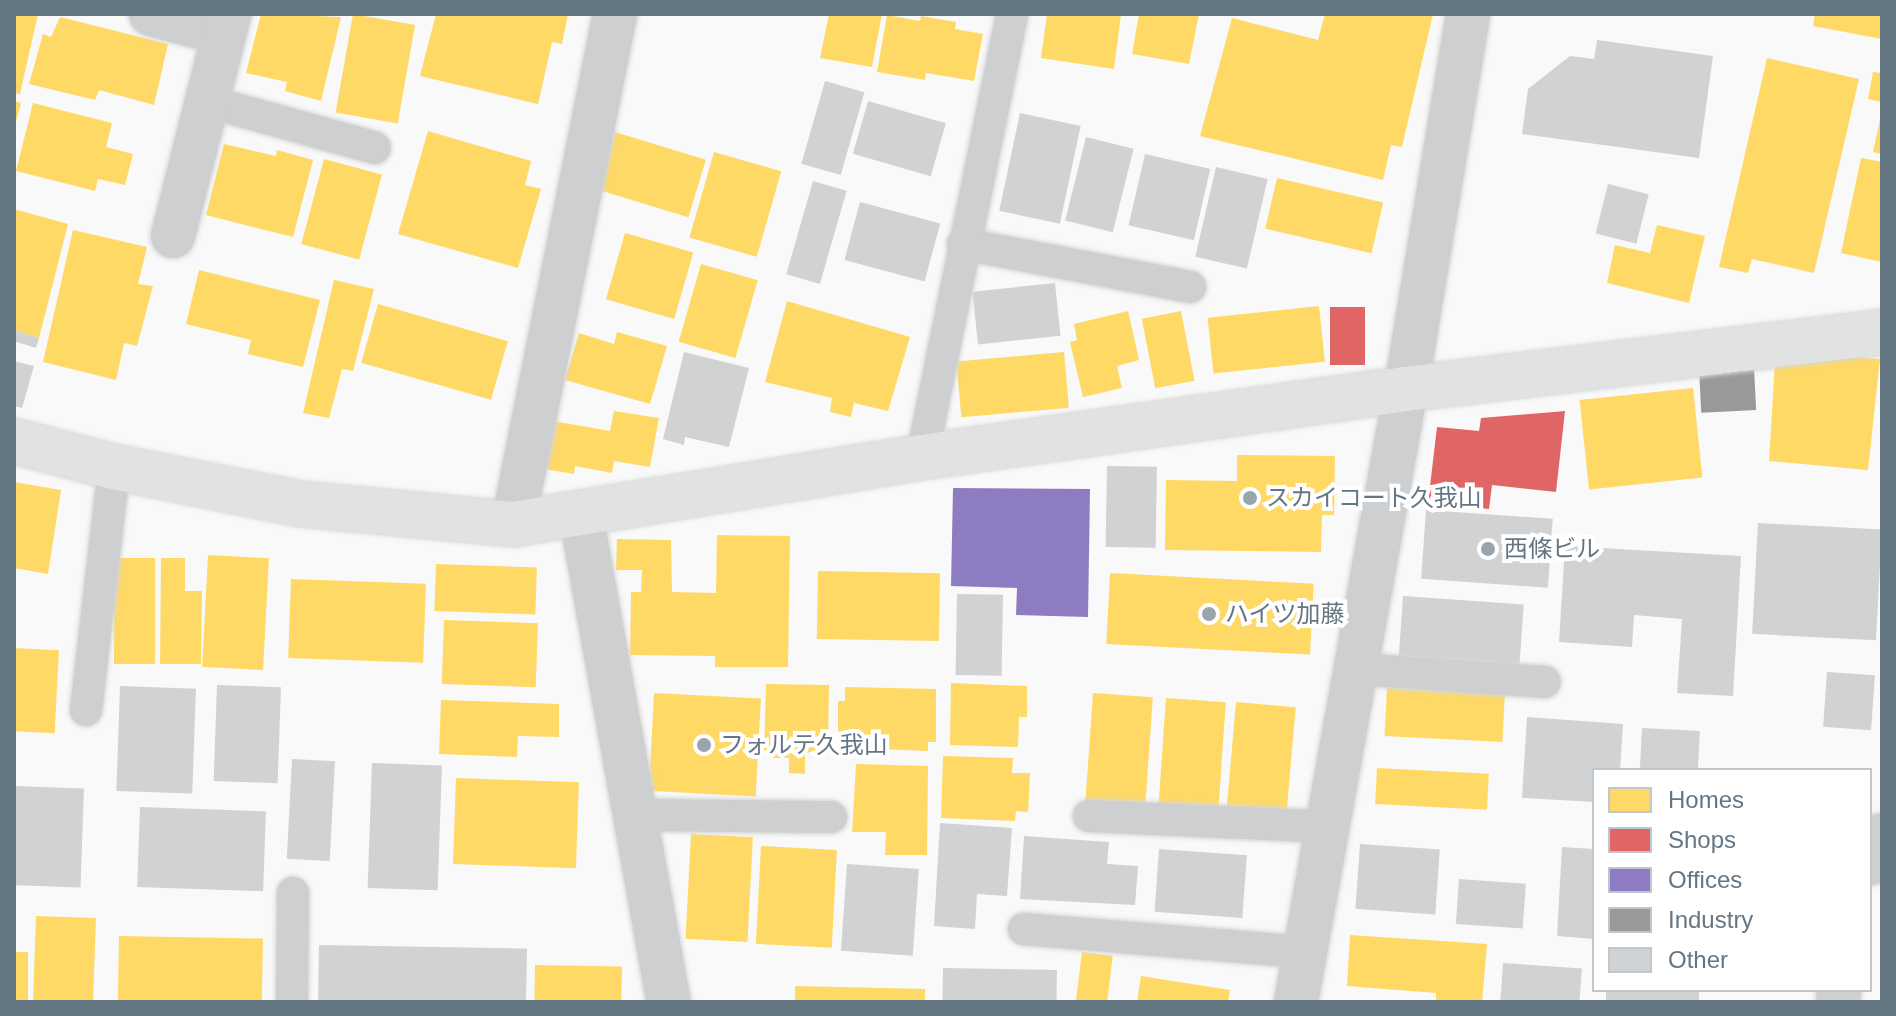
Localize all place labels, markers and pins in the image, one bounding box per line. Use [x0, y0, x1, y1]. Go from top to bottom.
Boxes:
place label: スカイコート久我山 [1266, 484, 1482, 512]
marker: スカイコート久我山 [1241, 489, 1259, 507]
place label: 西條ビル [1504, 535, 1600, 563]
marker: 西條ビル [1479, 540, 1497, 558]
place label: ハイツ加藤 [1225, 600, 1345, 628]
marker: ハイツ加藤 [1200, 605, 1218, 623]
place label: フォルテ久我山 [720, 731, 888, 759]
marker: フォルテ久我山 [695, 736, 713, 754]

